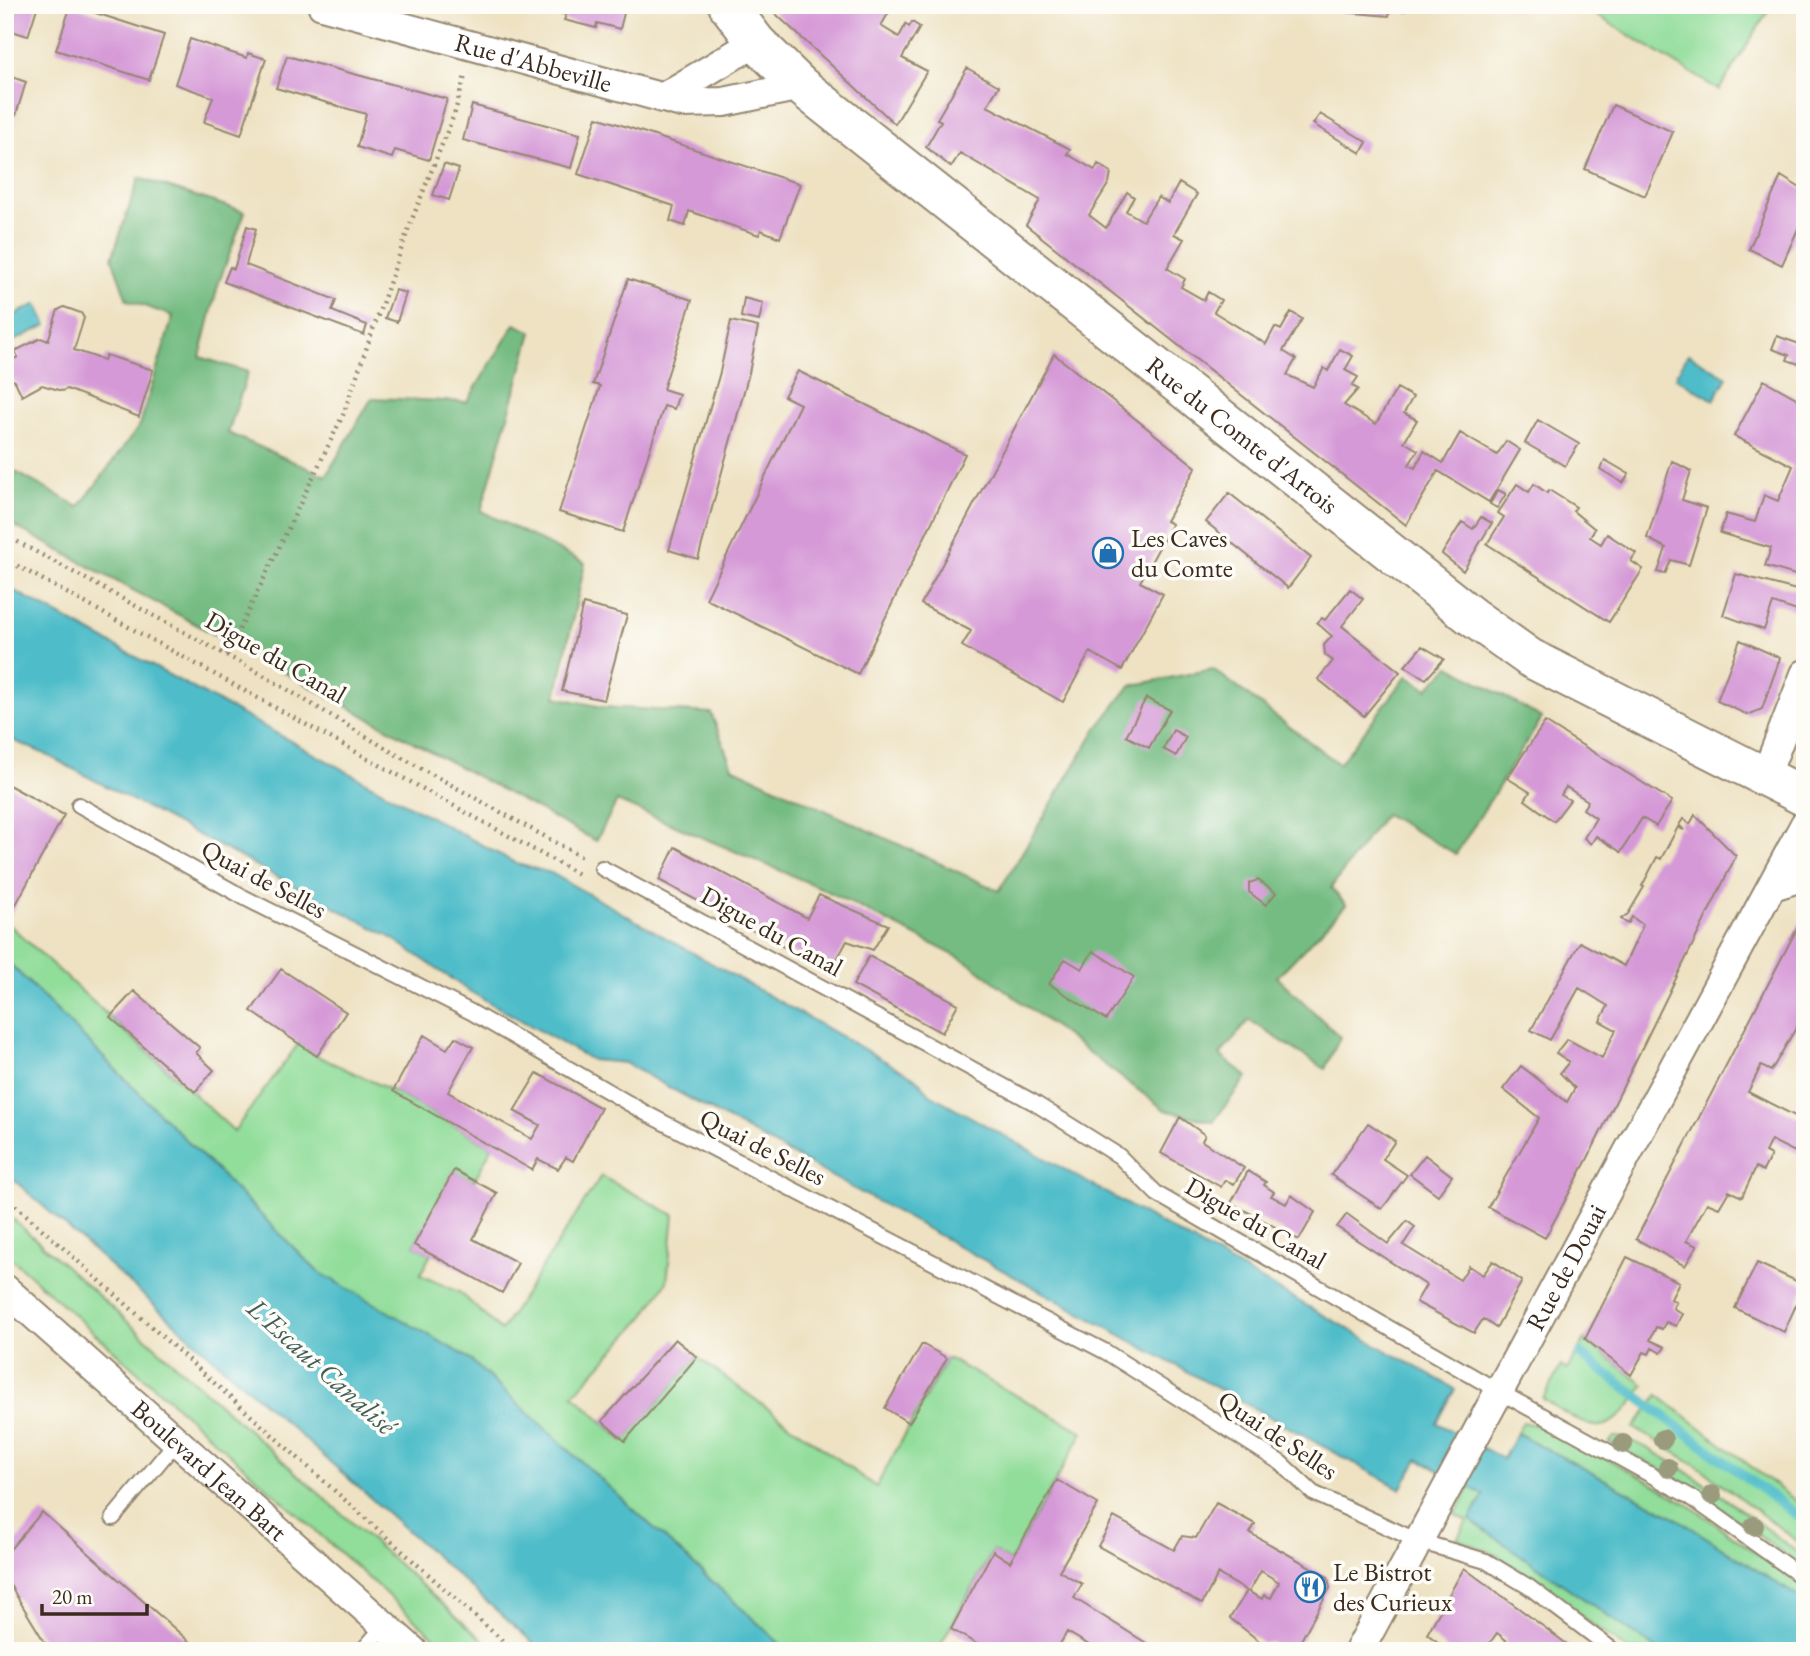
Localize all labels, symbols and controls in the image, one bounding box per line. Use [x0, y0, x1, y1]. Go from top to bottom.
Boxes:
street label: Rue d'Abbeville [451, 25, 616, 100]
street label: Rue du Comte d'Artois [1139, 349, 1345, 522]
place label: Les Caves du Comte [1131, 521, 1233, 585]
shop icon: Les Caves du Comte [1091, 536, 1125, 570]
street label: Digue du Canal [199, 603, 353, 711]
street label: Quai de Selles [195, 832, 333, 926]
street label: Digue du Canal [695, 878, 849, 984]
street label: Quai de Selles [694, 1101, 832, 1193]
street label: Digue du Canal [1179, 1169, 1333, 1277]
street label: Rue de Douai [1518, 1198, 1614, 1337]
water label: L'Escaut Canalisé [239, 1289, 406, 1444]
street label: Quai de Selles [1212, 1383, 1344, 1487]
street label: Boulevard Jean Bart [124, 1392, 294, 1548]
place label: Le Bistrot des Curieux [1333, 1555, 1453, 1619]
restaurant icon: Le Bistrot des Curieux [1293, 1570, 1327, 1604]
scale bar [42, 1572, 147, 1616]
text: 20 m [52, 1583, 93, 1610]

